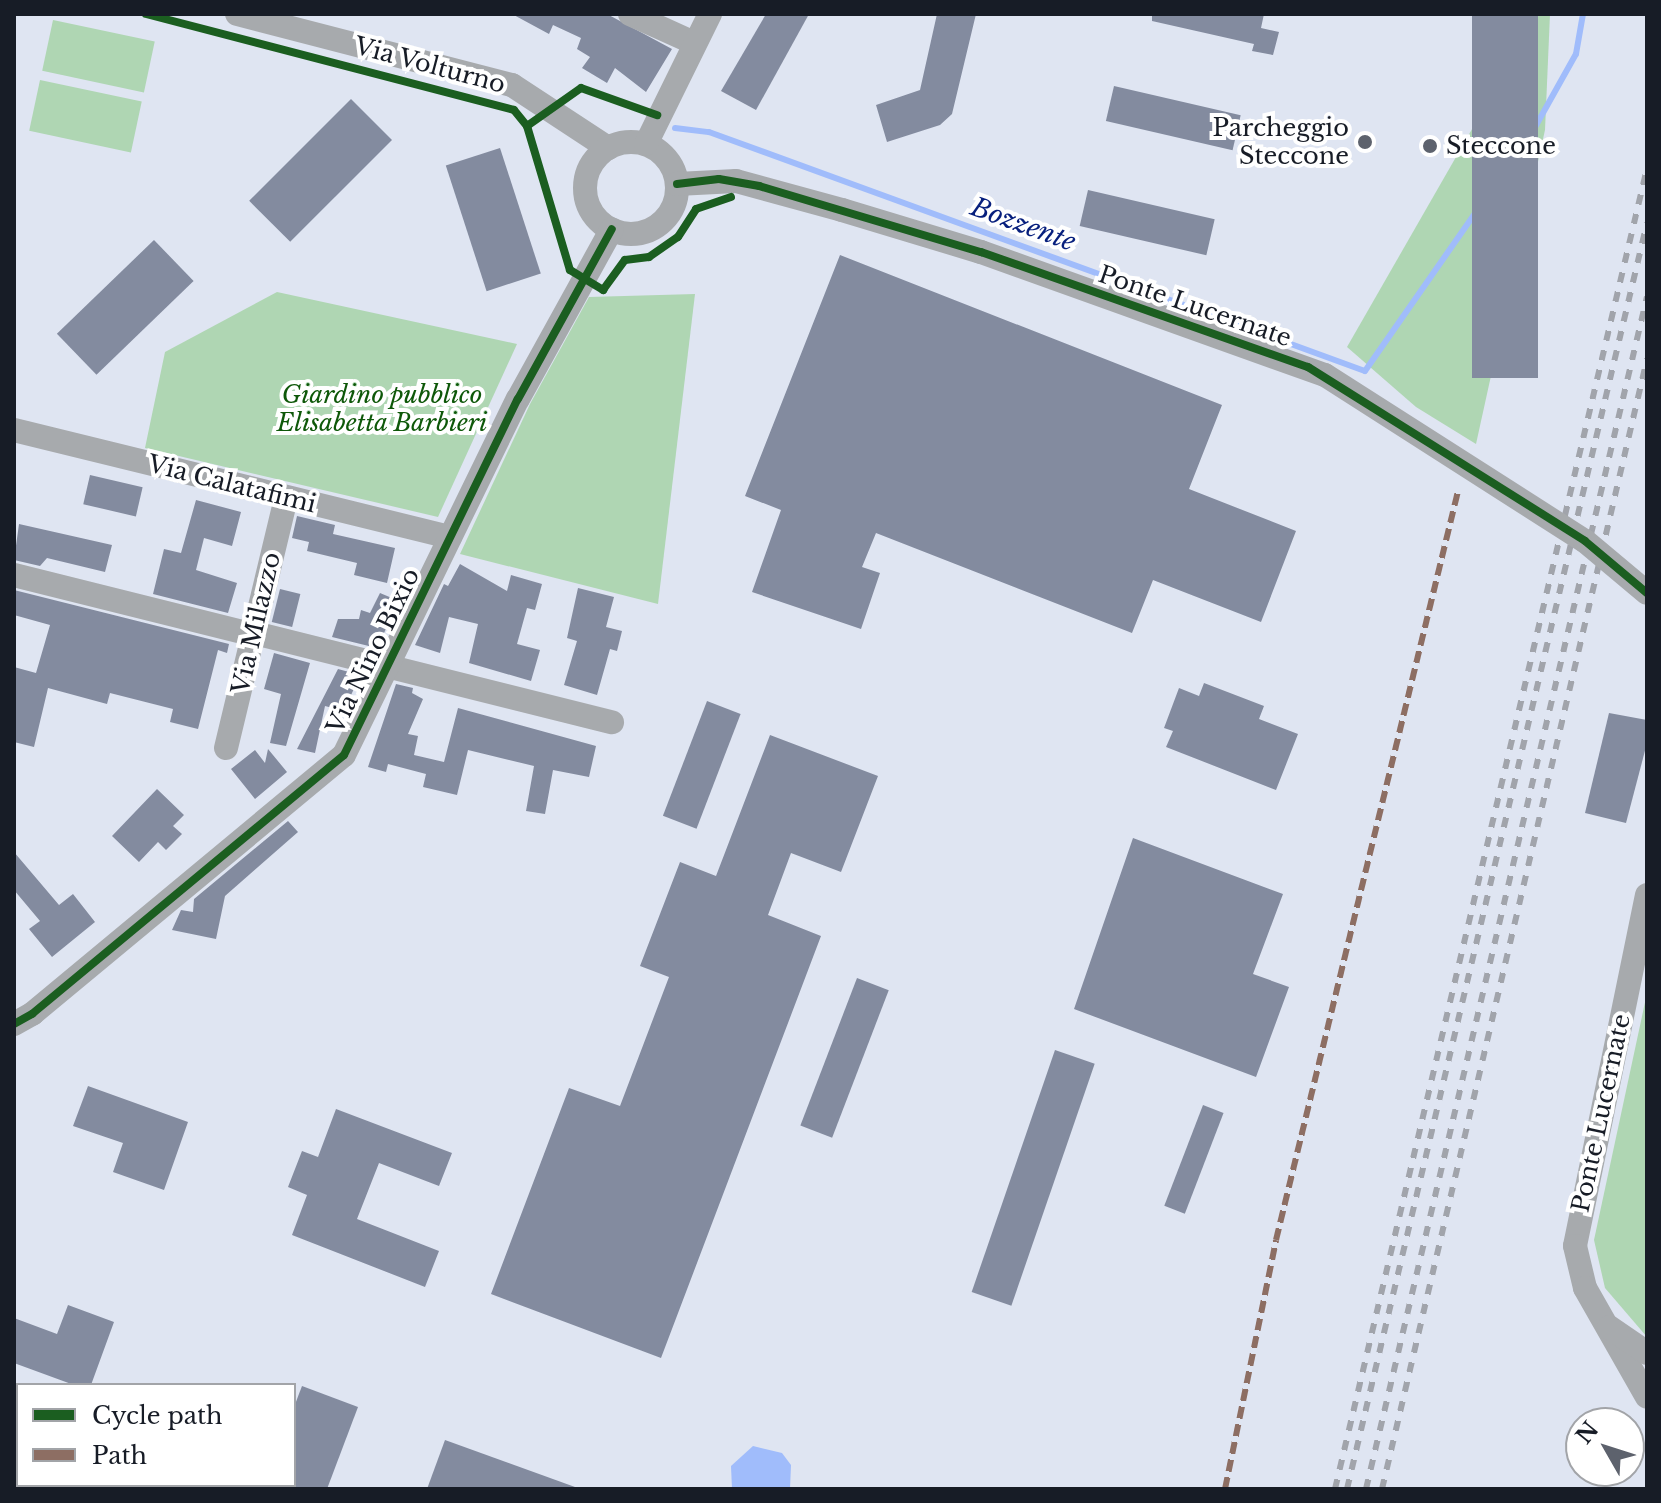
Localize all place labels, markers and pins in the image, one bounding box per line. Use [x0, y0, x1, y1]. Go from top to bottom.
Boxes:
place label: Parcheggio Steccone [1213, 114, 1349, 170]
place label: Steccone [1446, 132, 1556, 160]
marker: Parcheggio Steccone [1356, 133, 1374, 151]
marker: Steccone [1421, 137, 1439, 155]

